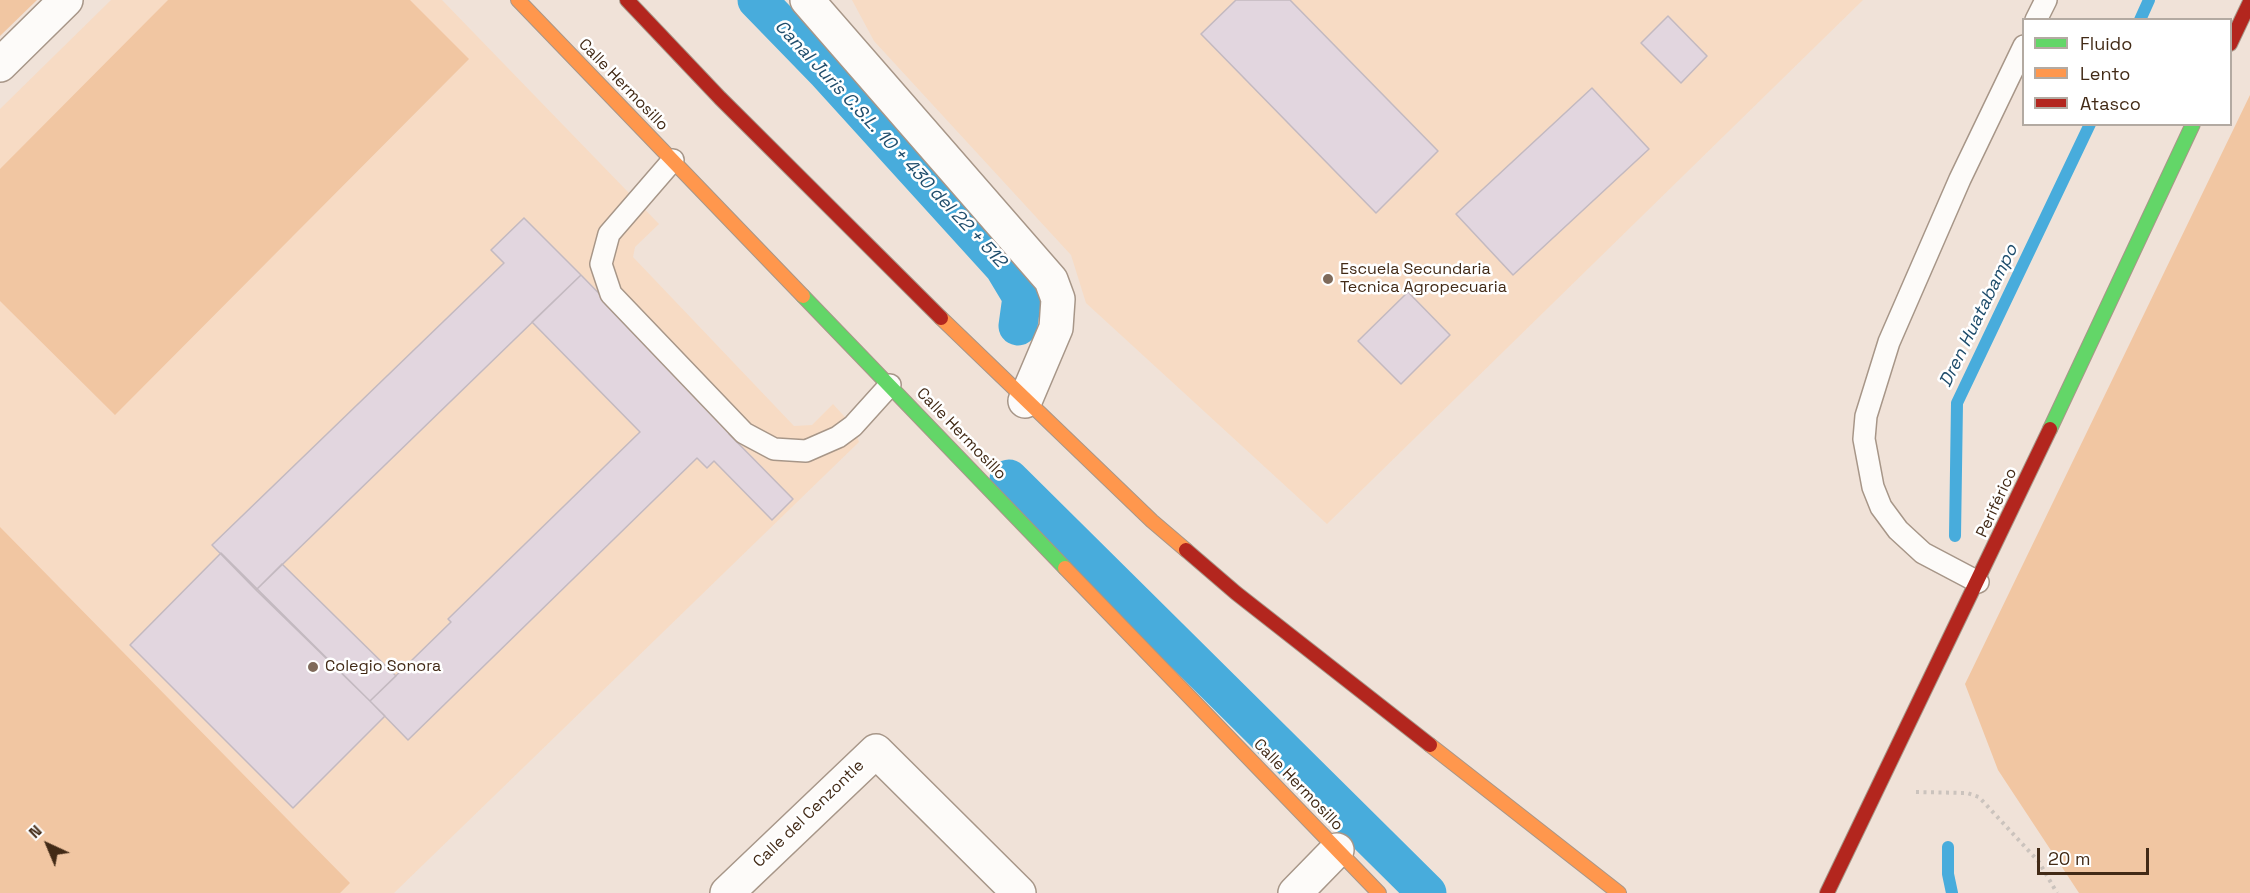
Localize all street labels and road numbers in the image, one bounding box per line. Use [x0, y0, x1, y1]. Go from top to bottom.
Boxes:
street label: Calle Hermosillo [574, 35, 672, 135]
street label: Calle Hermosillo [912, 384, 1010, 484]
street label: Periférico [1973, 465, 2021, 541]
street label: Calle Hermosillo [1249, 735, 1347, 835]
street label: Calle del Cenzontle [750, 756, 868, 872]

